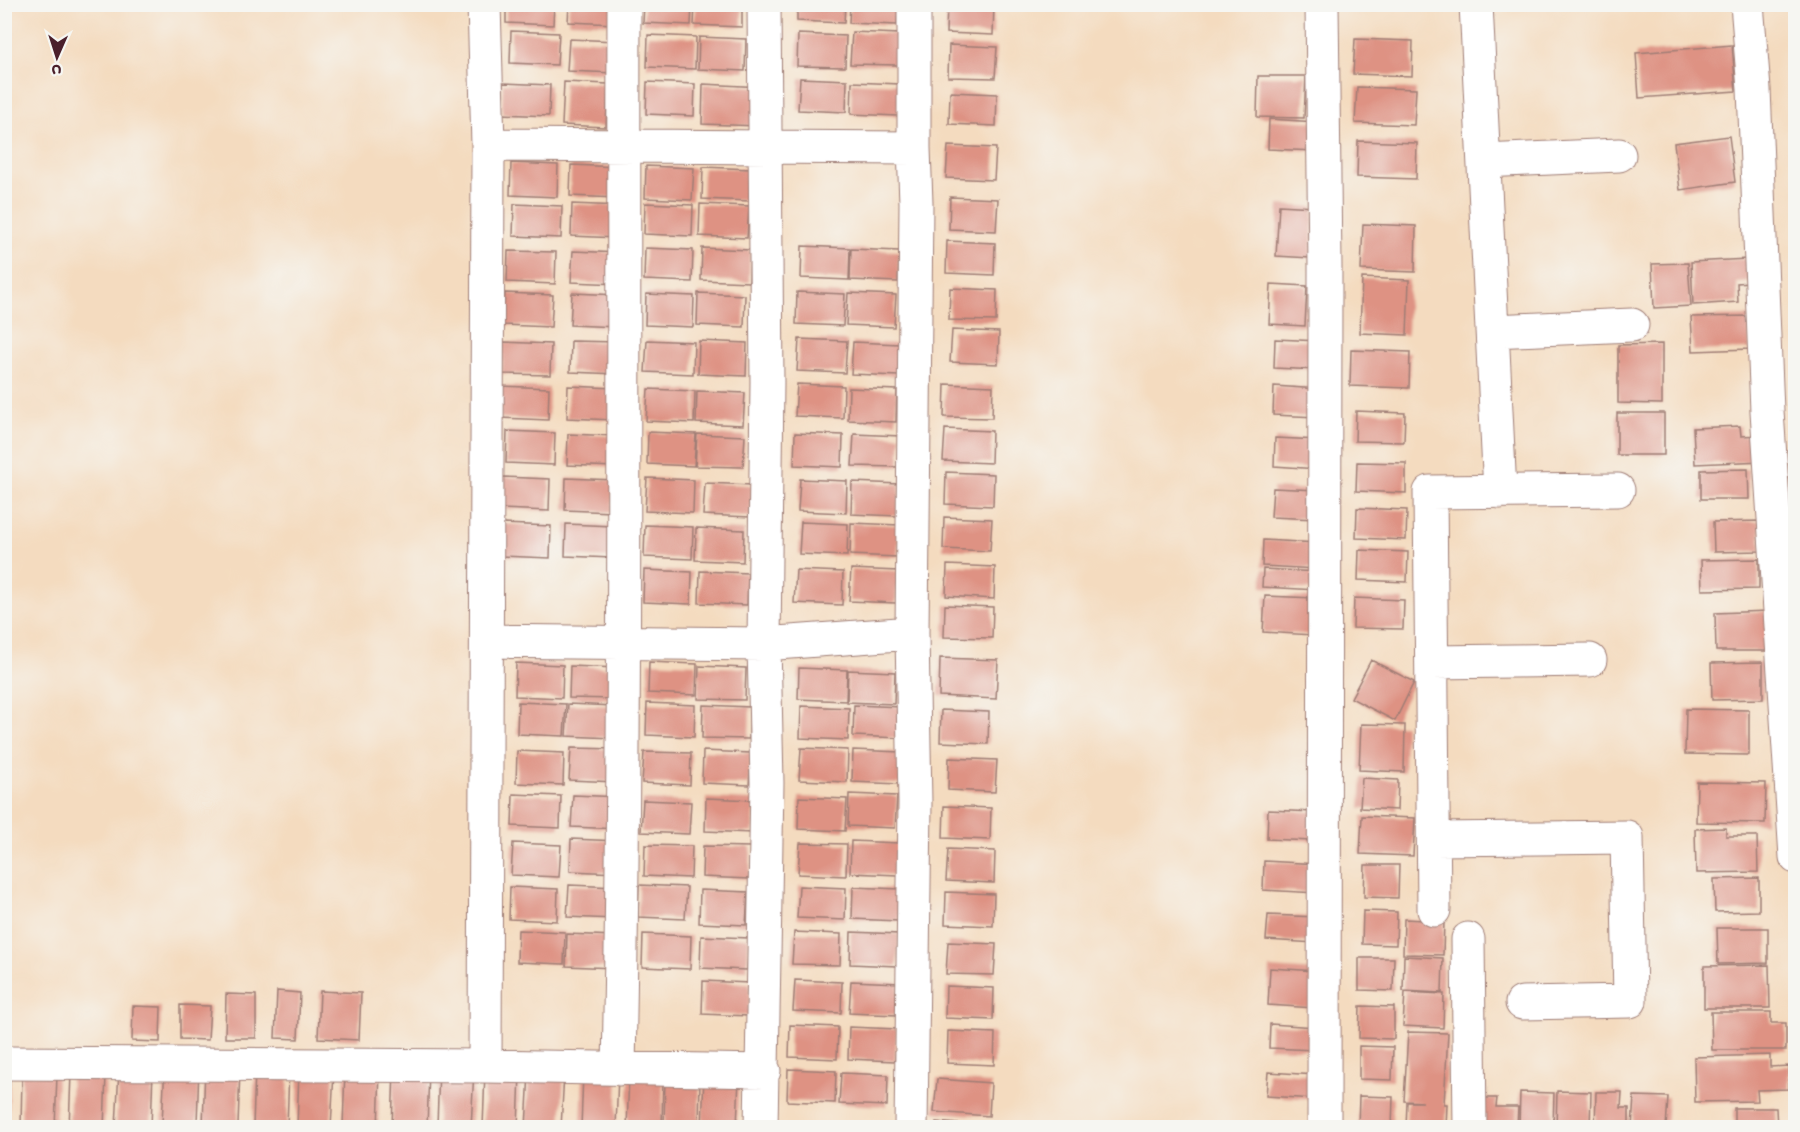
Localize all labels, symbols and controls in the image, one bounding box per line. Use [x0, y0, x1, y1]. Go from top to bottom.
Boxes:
north arrow [27, 27, 87, 87]
text: U [51, 59, 62, 78]

